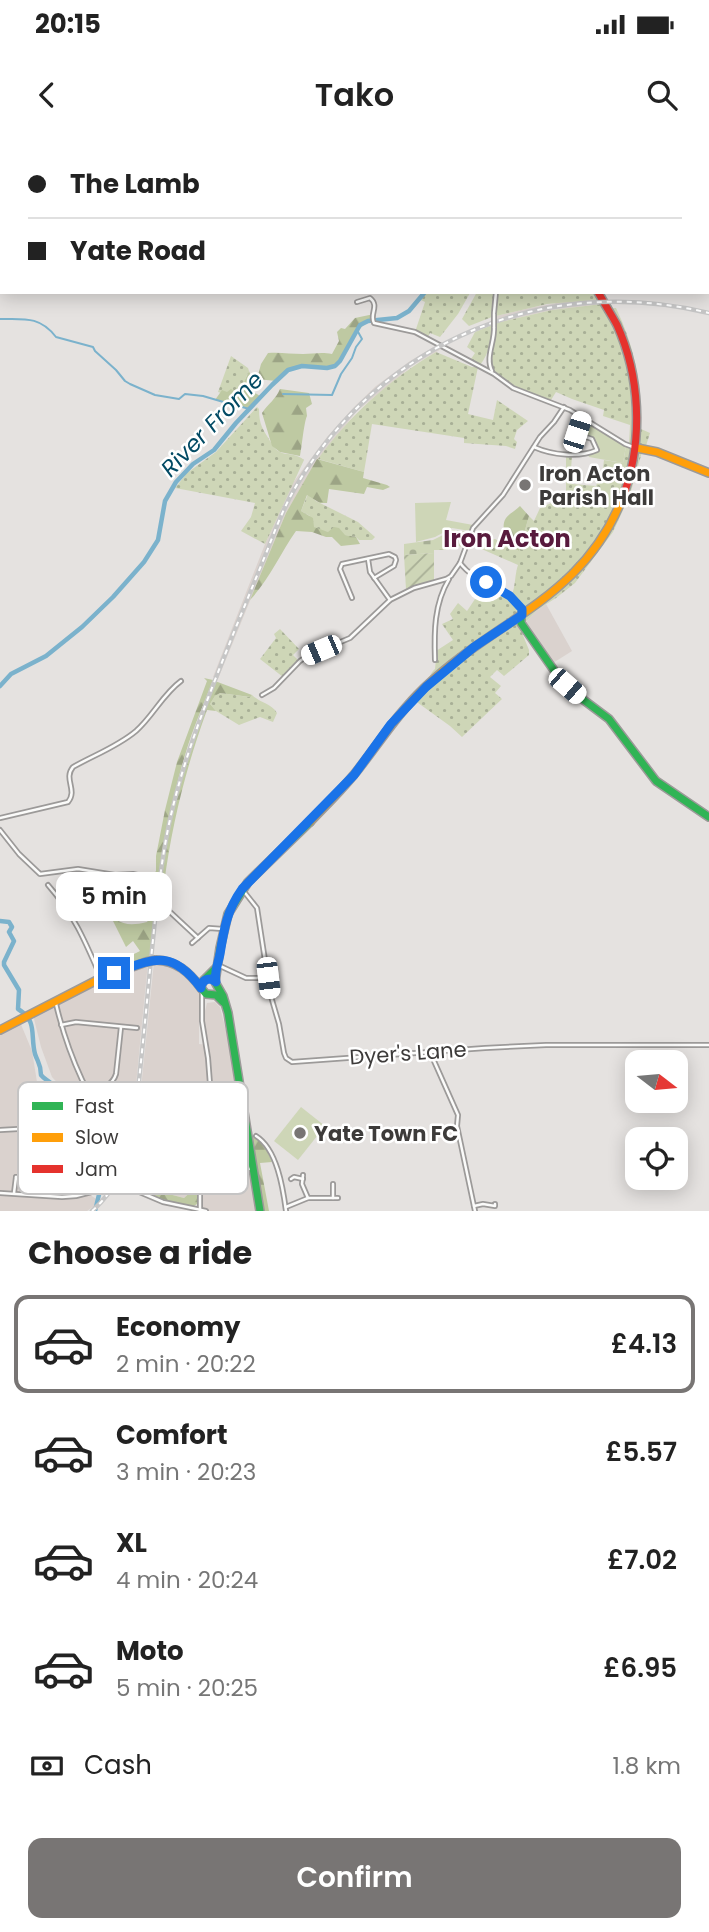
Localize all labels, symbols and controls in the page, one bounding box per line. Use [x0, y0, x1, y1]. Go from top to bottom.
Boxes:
text: 20:15 [35, 6, 101, 42]
text: Tako [315, 72, 394, 117]
icon: back [28, 76, 66, 114]
icon: search [643, 76, 681, 114]
text: The Lamb [70, 166, 200, 202]
text: Yate Road [70, 233, 206, 269]
water label: River Frome [154, 364, 270, 484]
car [561, 409, 594, 455]
place label: Iron Acton Parish Hall [539, 459, 654, 512]
marker: Iron Acton Parish Hall [517, 477, 533, 493]
district label: Iron Acton [443, 522, 571, 555]
route start [470, 566, 502, 598]
car [298, 632, 345, 668]
car [545, 664, 590, 708]
callout: 5 min [56, 872, 172, 920]
text: 5 min [81, 880, 147, 912]
car [256, 956, 281, 1000]
route end [98, 957, 130, 989]
street label: Dyer's Lane [349, 1034, 467, 1072]
north arrow [625, 1050, 688, 1113]
map controls [625, 1050, 688, 1190]
legend [18, 1082, 248, 1194]
text: Fast [75, 1093, 114, 1120]
place label: Yate Town FC [314, 1119, 458, 1148]
text: Slow [75, 1124, 119, 1151]
marker: Yate Town FC [292, 1125, 308, 1141]
button: locate [625, 1127, 688, 1190]
text: Jam [75, 1156, 117, 1183]
text: Choose a ride [28, 1230, 252, 1275]
text: Economy [116, 1309, 240, 1345]
icon: car [32, 1313, 95, 1376]
text: £4.13 [611, 1326, 677, 1362]
text: 2 min · 20:22 [116, 1348, 256, 1380]
text: Comfort [116, 1417, 228, 1453]
icon: car [32, 1421, 95, 1484]
text: £5.57 [605, 1434, 677, 1470]
text: 3 min · 20:23 [116, 1456, 256, 1488]
text: XL [116, 1525, 147, 1561]
icon: car [32, 1529, 95, 1592]
text: £7.02 [607, 1542, 677, 1578]
text: 4 min · 20:24 [116, 1564, 258, 1596]
text: Moto [116, 1633, 184, 1669]
icon: car [32, 1637, 95, 1700]
text: £6.95 [604, 1650, 677, 1686]
text: 5 min · 20:25 [116, 1672, 258, 1704]
icon: cash [28, 1747, 66, 1785]
text: Cash [84, 1747, 152, 1783]
text: 1.8 km [613, 1750, 681, 1782]
button: Confirm [28, 1838, 681, 1918]

